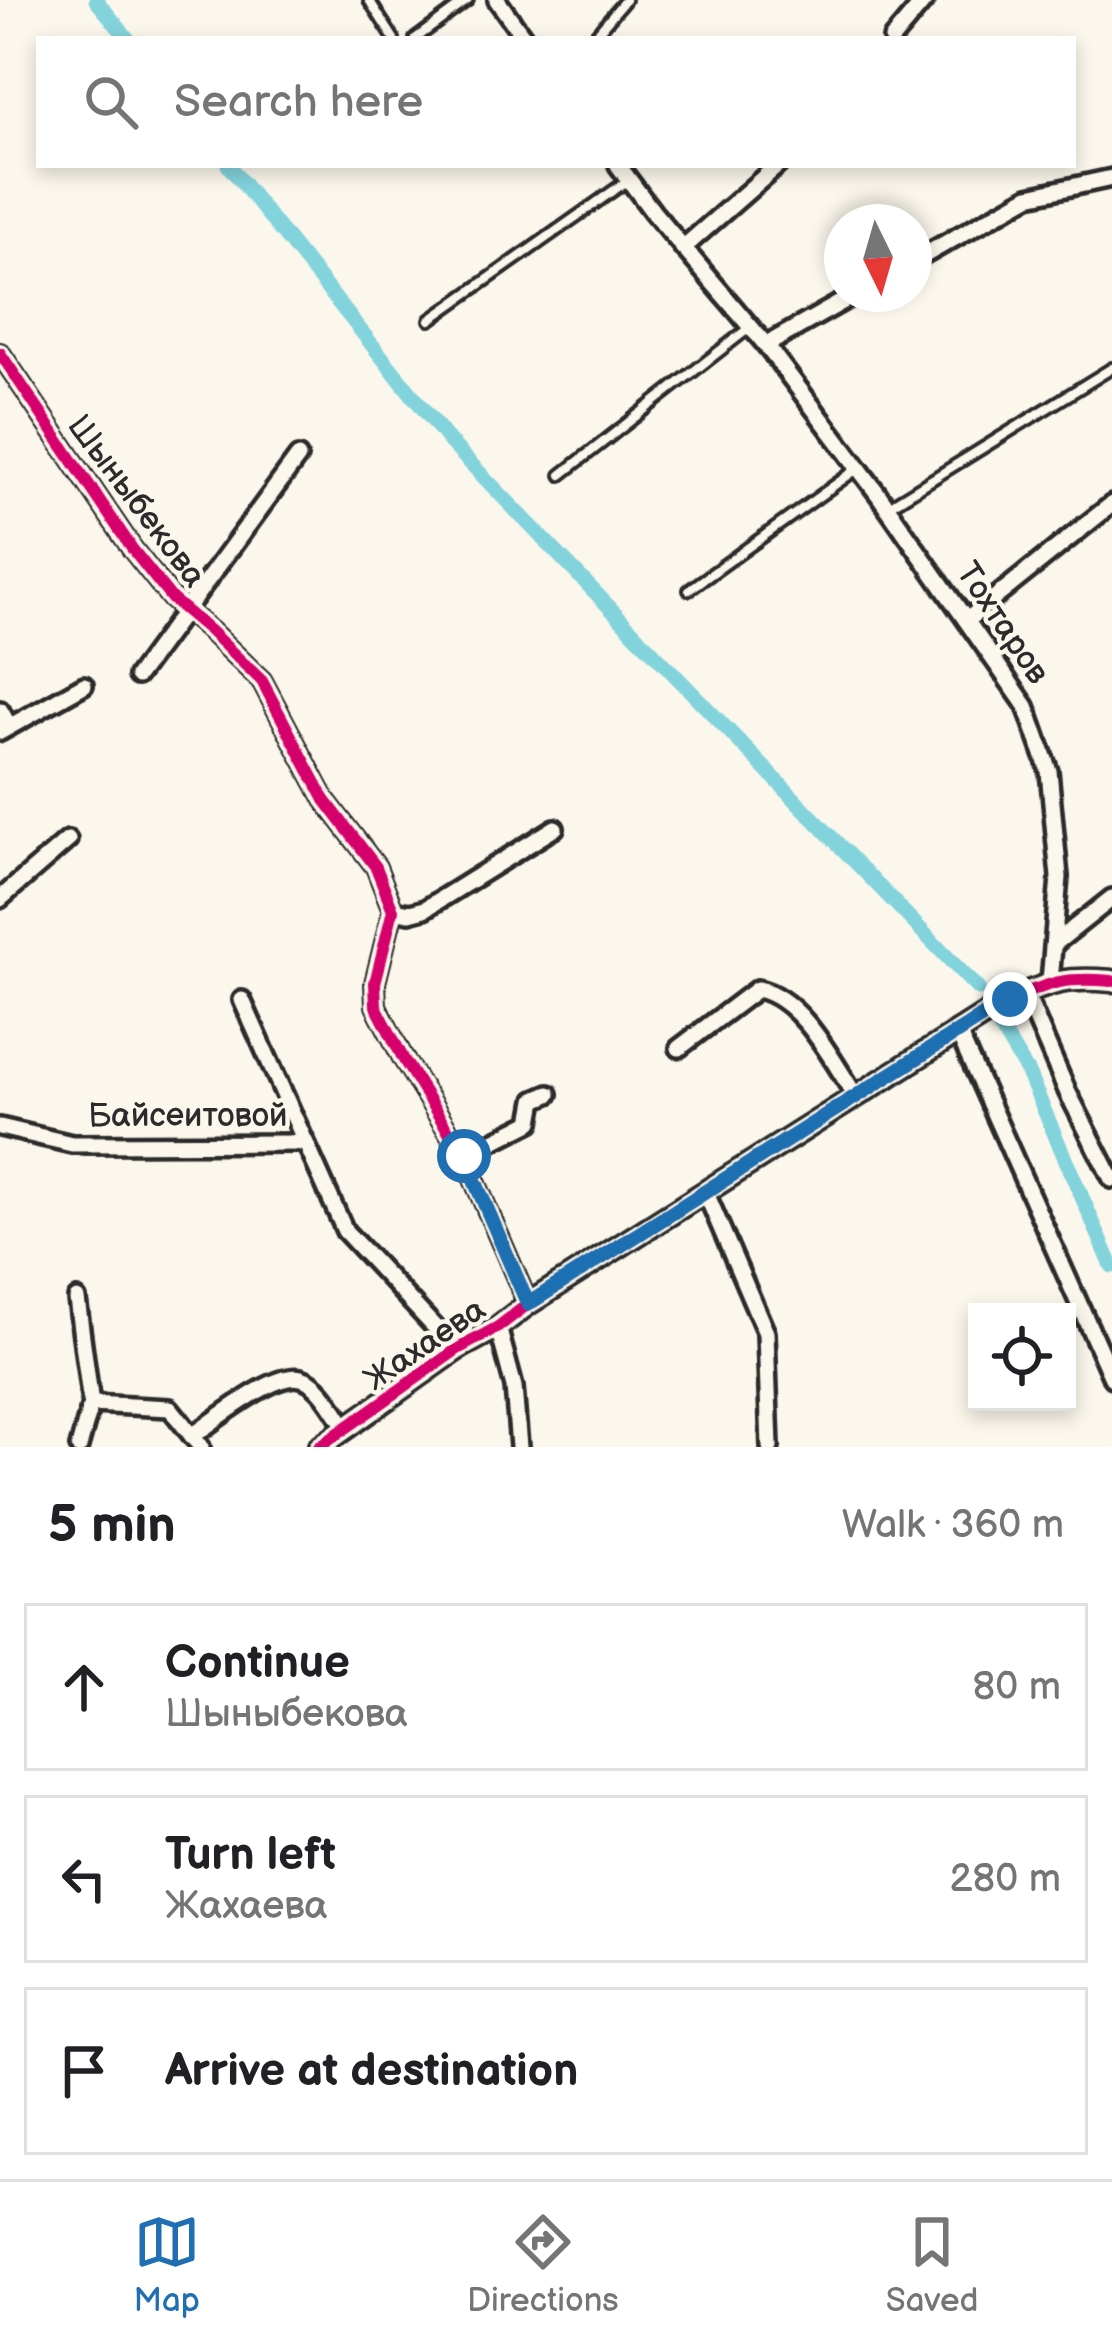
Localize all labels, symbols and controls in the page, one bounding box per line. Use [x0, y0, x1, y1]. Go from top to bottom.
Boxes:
search box [36, 36, 1076, 168]
icon: search [78, 69, 144, 135]
text: Search here [174, 75, 423, 130]
north arrow [824, 204, 932, 312]
street label: Шыныбекова [59, 407, 214, 595]
street label: Тохтаров [947, 555, 1058, 692]
route end [983, 972, 1037, 1026]
street label: Байсеитовой [88, 1096, 288, 1136]
route start [437, 1129, 491, 1183]
street label: Жахаева [357, 1290, 493, 1400]
map controls [968, 1303, 1076, 1411]
button: locate [968, 1303, 1076, 1411]
text: 5 min [48, 1495, 176, 1556]
text: Walk · 360 m [842, 1502, 1064, 1549]
text: Continue [165, 1636, 350, 1691]
icon: ahead [51, 1654, 117, 1720]
text: 80 m [973, 1664, 1061, 1711]
text: Шыныбекова [165, 1691, 408, 1738]
text: Turn left [165, 1828, 336, 1883]
icon: left [51, 1846, 117, 1912]
text: 280 m [950, 1856, 1061, 1903]
text: Жахаева [165, 1883, 328, 1930]
icon: arrive [51, 2038, 117, 2104]
text: Arrive at destination [165, 2044, 578, 2099]
tab: Map [134, 2209, 200, 2321]
tab: Directions [467, 2209, 619, 2321]
tab: Saved [886, 2209, 978, 2321]

